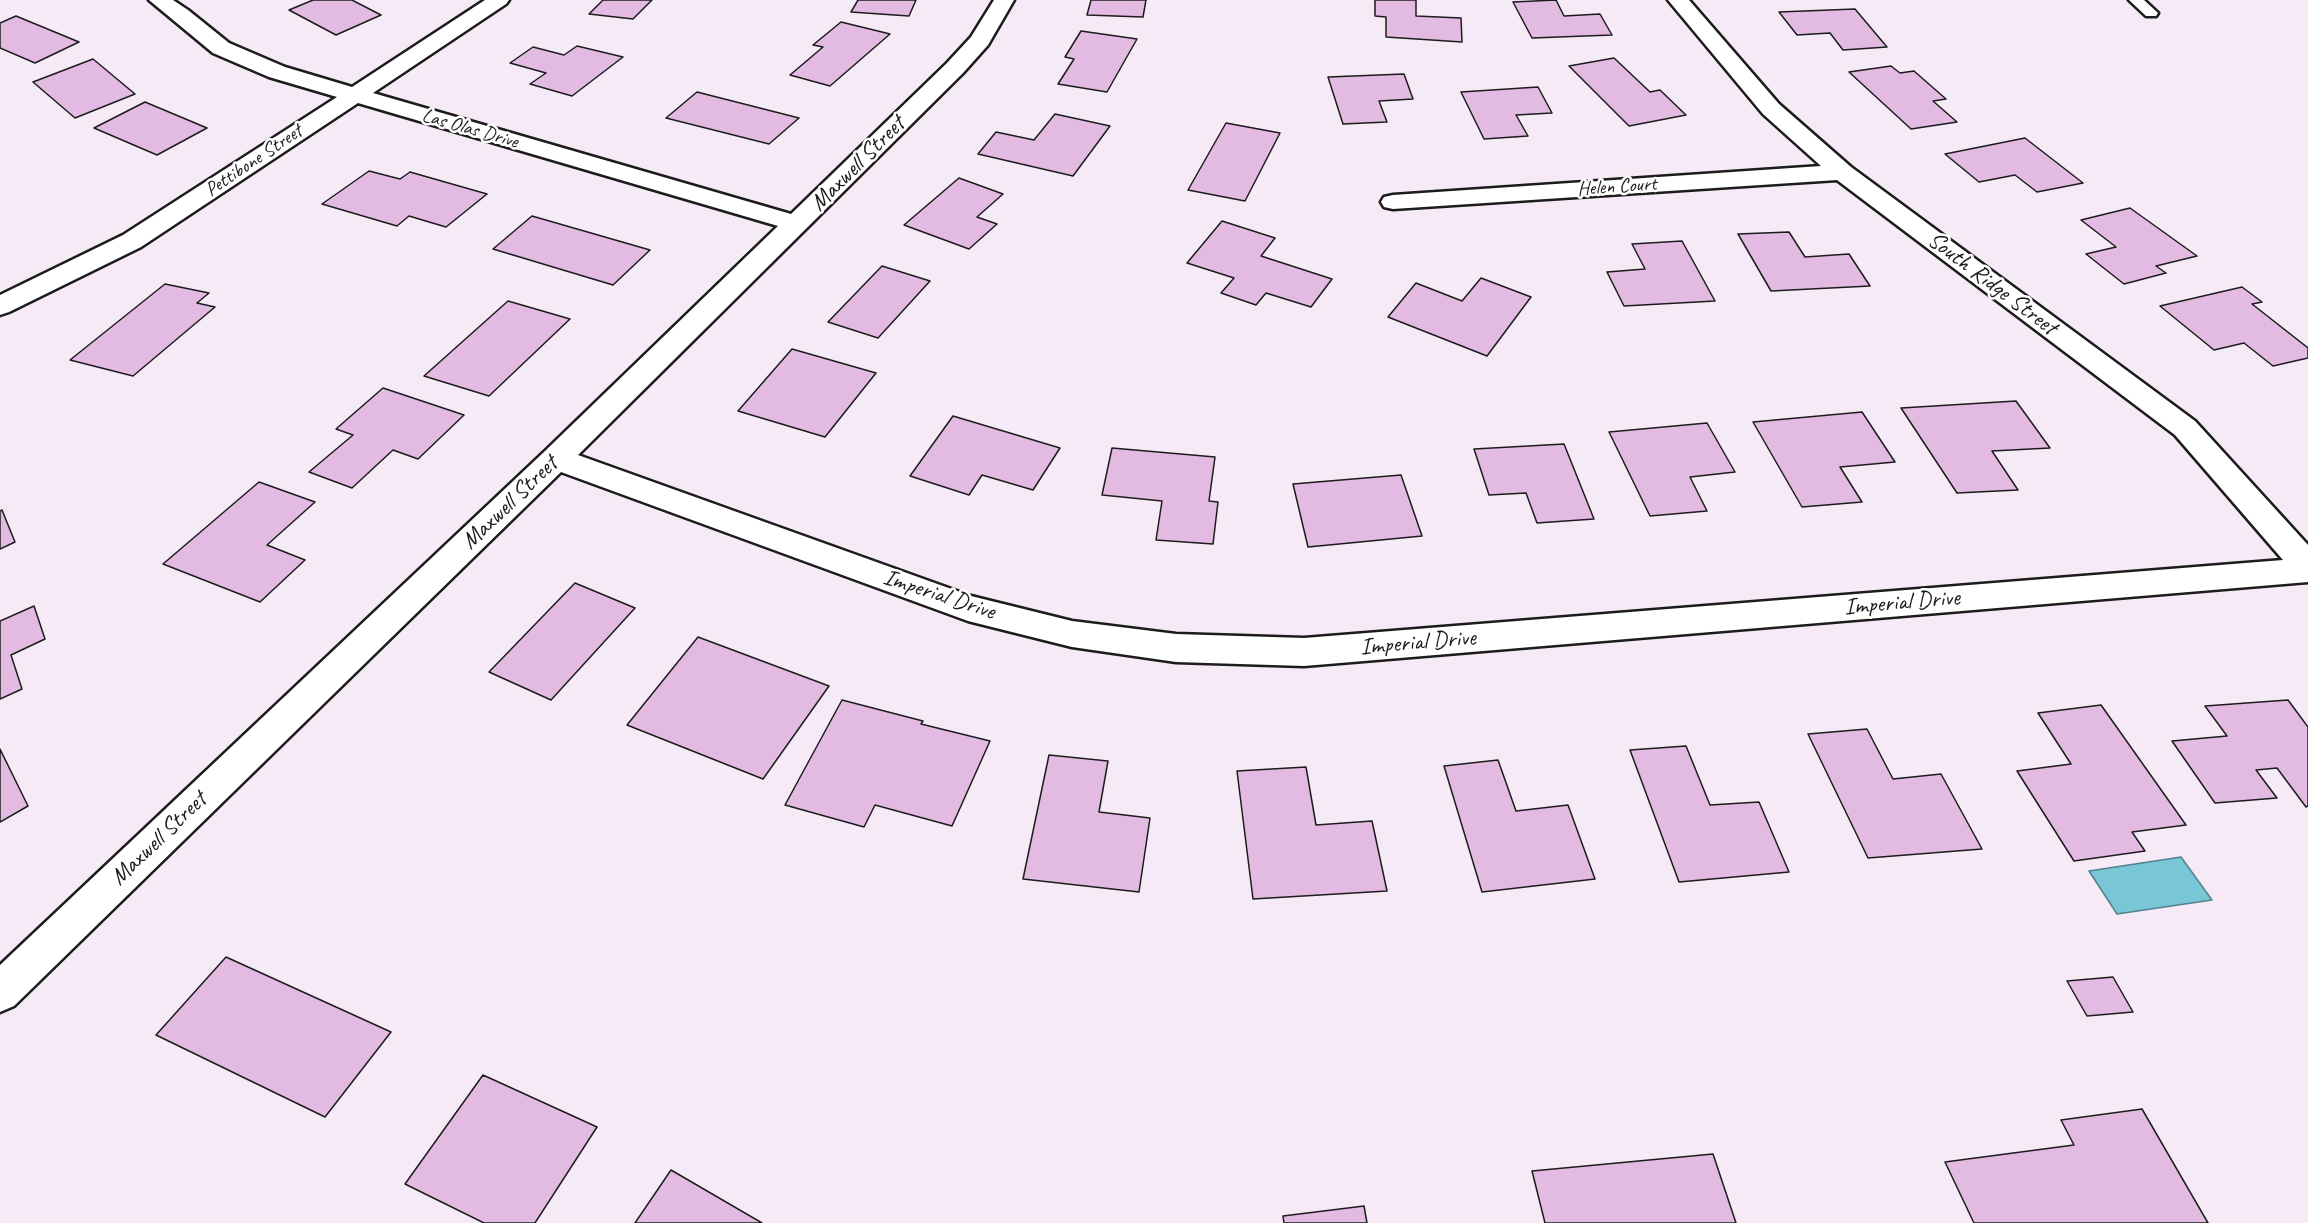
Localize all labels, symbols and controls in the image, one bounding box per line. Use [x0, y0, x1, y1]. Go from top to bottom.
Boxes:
street label: Las Olas Drive [419, 104, 521, 154]
street label: Maxwell Street [805, 111, 911, 217]
street label: Pettibone Street [201, 120, 307, 202]
street label: Helen Court [1577, 172, 1657, 202]
street label: South Ridge Street [1922, 226, 2062, 342]
street label: Maxwell Street [456, 450, 564, 556]
street label: Imperial Drive [879, 563, 999, 627]
street label: Imperial Drive [1843, 584, 1961, 622]
street label: Imperial Drive [1359, 624, 1477, 662]
street label: Maxwell Street [105, 786, 213, 892]

